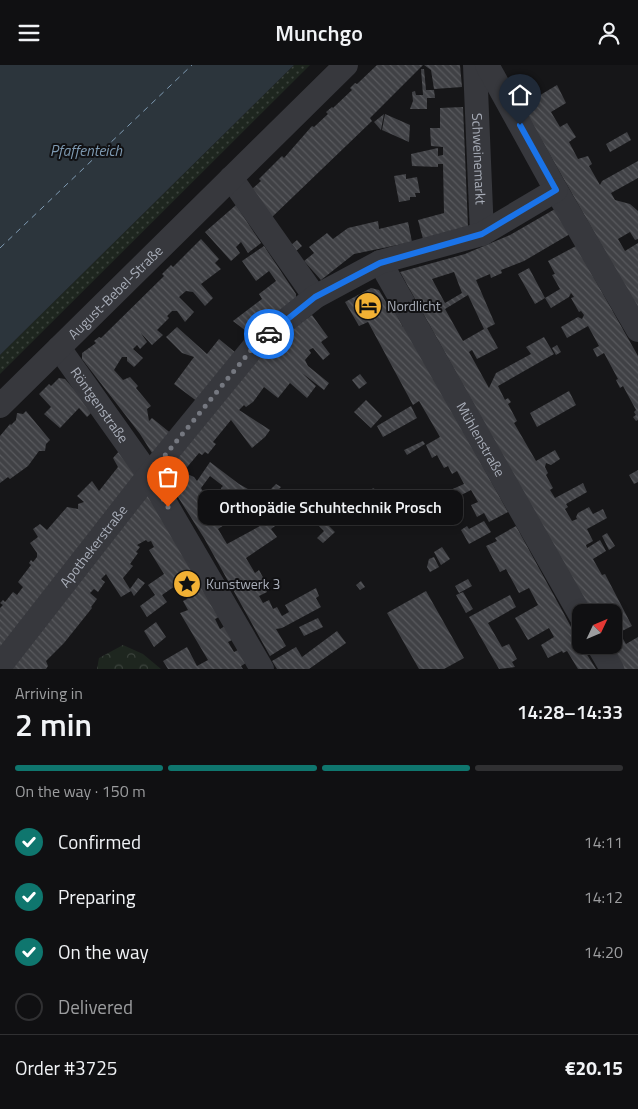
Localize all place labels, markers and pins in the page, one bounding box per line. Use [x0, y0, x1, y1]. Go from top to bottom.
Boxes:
pin [499, 74, 541, 125]
hotel icon: Nordlicht [353, 291, 383, 321]
place label: Nordlicht [387, 295, 441, 316]
pin [147, 456, 189, 507]
callout: Orthopädie Schuhtechnik Prosch [198, 489, 463, 525]
place icon: Kunstwerk 3 [172, 569, 202, 599]
place label: Kunstwerk 3 [206, 573, 280, 594]

